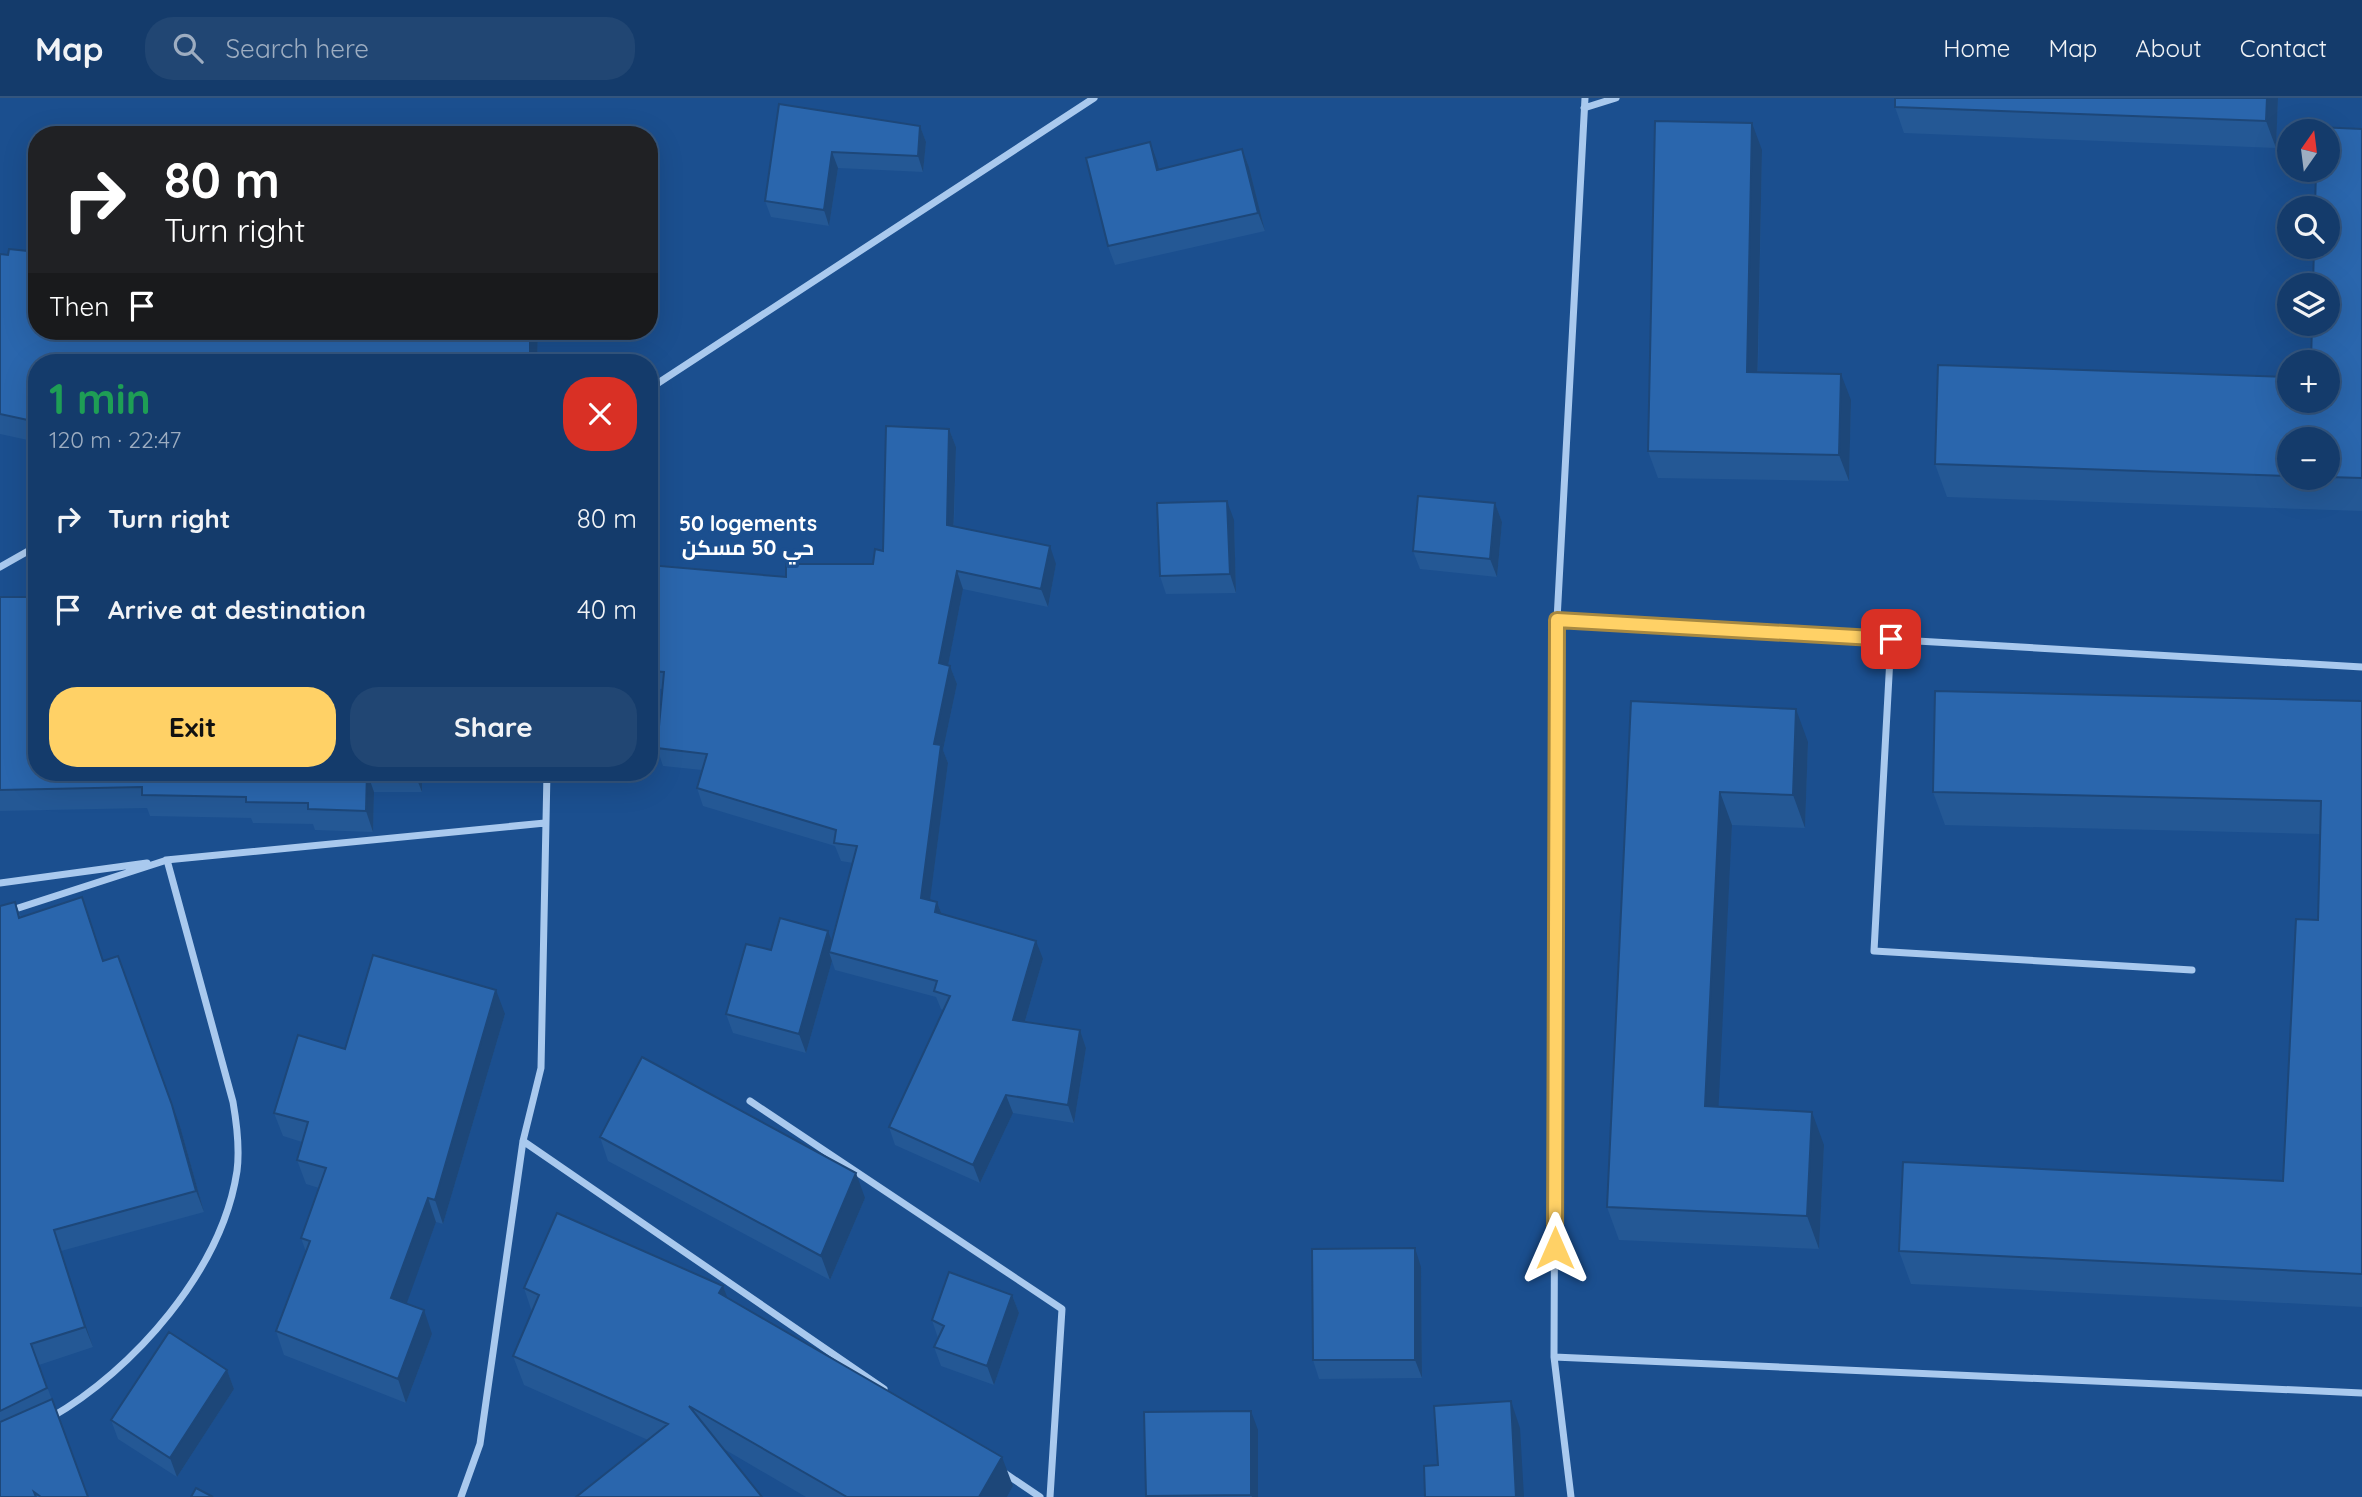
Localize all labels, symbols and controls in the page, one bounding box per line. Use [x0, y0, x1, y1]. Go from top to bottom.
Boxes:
search box [145, 17, 635, 80]
text: Map [35, 28, 103, 69]
icon: search [169, 29, 207, 67]
text: Search here [225, 32, 369, 65]
text: Home [1943, 33, 2010, 63]
text: Map [2048, 33, 2097, 63]
text: About [2135, 33, 2202, 63]
text: Contact [2240, 33, 2327, 63]
north arrow [2277, 119, 2340, 182]
map controls [2277, 119, 2340, 490]
text: 80 m [164, 149, 280, 210]
icon: right [49, 154, 140, 245]
button: search [2277, 196, 2340, 259]
text: Turn right [164, 210, 305, 250]
button: layers [2277, 273, 2340, 336]
icon: arrive [123, 287, 161, 325]
text: Then [49, 290, 109, 323]
button: + [2277, 350, 2340, 413]
text: 1 min [49, 372, 151, 425]
button: close [563, 377, 637, 451]
text: 120 m · 22:47 [49, 425, 181, 454]
button: − [2277, 427, 2340, 490]
icon: right [49, 500, 87, 538]
text: Turn right [108, 502, 230, 535]
text: 80 m [577, 502, 637, 535]
district label: 50 logements حي 50 مسكن [679, 510, 817, 565]
icon: arrive [49, 591, 87, 629]
text: Arrive at destination [108, 593, 366, 626]
text: 40 m [577, 593, 637, 626]
pin [1861, 609, 1921, 669]
icon: arrive [1872, 620, 1910, 658]
button: Exit [49, 687, 336, 767]
button: Share [350, 687, 637, 767]
position arrow [1518, 1211, 1592, 1285]

